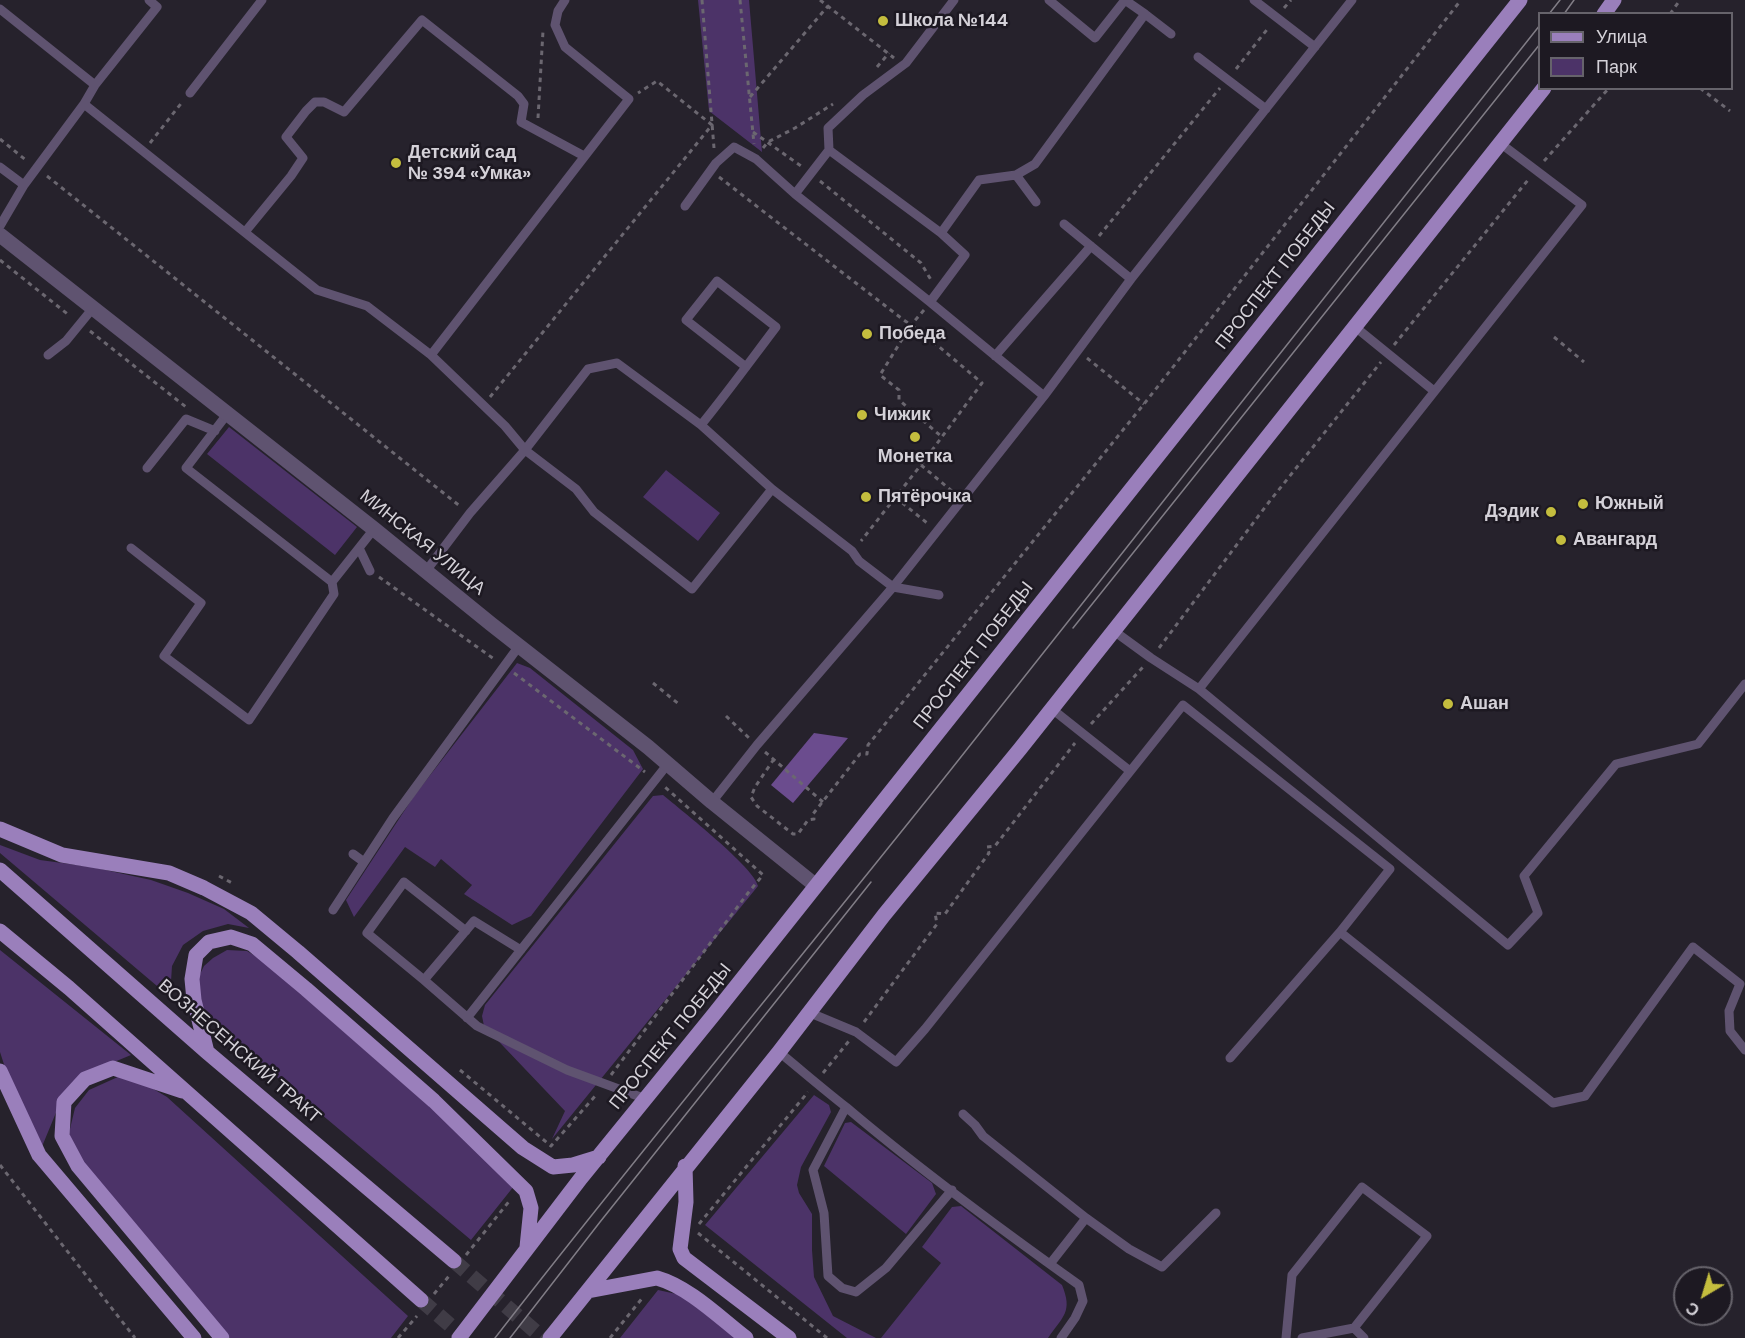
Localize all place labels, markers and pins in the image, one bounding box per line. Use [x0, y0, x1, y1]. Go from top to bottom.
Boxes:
place label: Школа №144 [895, 10, 1008, 32]
marker: Школа №144 [876, 14, 890, 28]
place label: Детский сад № 394 «Умка» [408, 142, 531, 184]
marker: Детский сад № 394 «Умка» [389, 156, 403, 170]
place label: Победа [879, 323, 945, 345]
marker: Победа [860, 327, 874, 341]
place label: Чижик [874, 404, 931, 426]
marker: Чижик [855, 408, 869, 422]
marker: Монетка [908, 430, 922, 444]
place label: Монетка [878, 446, 952, 468]
place label: Пятёрочка [878, 486, 971, 508]
marker: Пятёрочка [859, 490, 873, 504]
place label: Южный [1595, 493, 1664, 515]
marker: Южный [1576, 497, 1590, 511]
place label: Дэдик [1485, 501, 1539, 523]
marker: Дэдик [1544, 505, 1558, 519]
place label: Авангард [1573, 529, 1657, 551]
marker: Авангард [1554, 533, 1568, 547]
place label: Ашан [1460, 693, 1509, 715]
marker: Ашан [1441, 697, 1455, 711]

